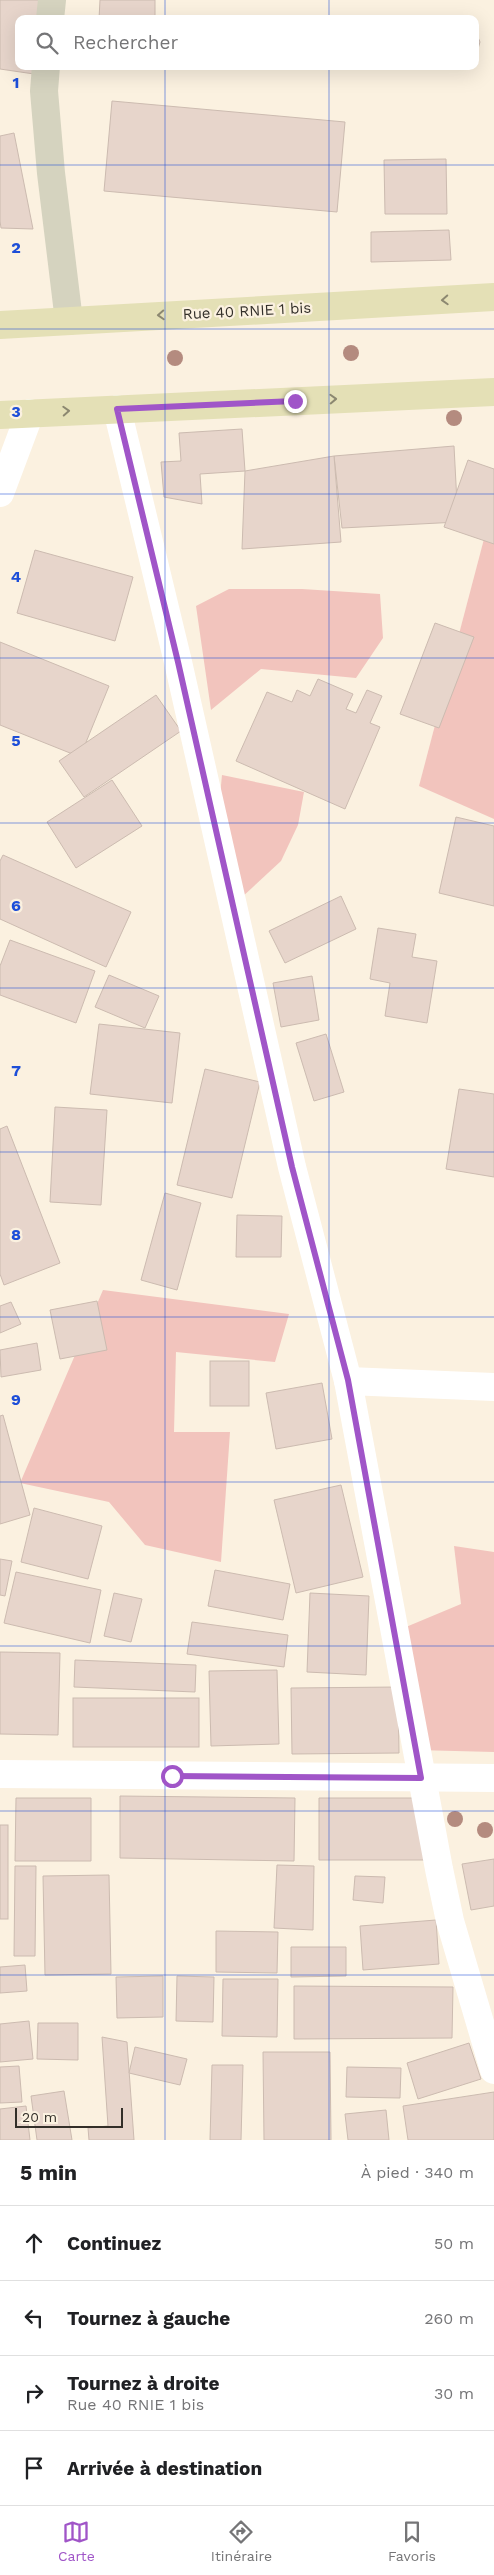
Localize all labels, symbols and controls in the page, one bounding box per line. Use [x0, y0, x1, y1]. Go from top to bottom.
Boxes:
search box [15, 15, 479, 70]
icon: search [33, 29, 61, 57]
text: Rechercher [73, 31, 178, 54]
text: 1 [13, 73, 19, 92]
text: 2 [11, 238, 21, 257]
one-way arrow [441, 294, 449, 305]
street label: Rue 40 RNIE 1 bis [182, 299, 312, 323]
one-way arrow [157, 310, 165, 321]
route end [284, 390, 307, 413]
one-way arrow [330, 394, 338, 405]
text: 3 [11, 402, 21, 421]
one-way arrow [62, 406, 70, 417]
text: 4 [11, 567, 21, 586]
text: 5 [11, 731, 21, 750]
text: 6 [11, 896, 21, 915]
text: 7 [11, 1061, 21, 1080]
text: 8 [11, 1225, 21, 1244]
text: 9 [11, 1390, 21, 1409]
route start [161, 1765, 184, 1788]
scale bar [15, 2105, 122, 2128]
text: 20 m [22, 2109, 57, 2125]
text: 5 min [20, 2160, 77, 2185]
text: À pied · 340 m [361, 2163, 474, 2182]
icon: ahead [20, 2229, 48, 2257]
text: Continuez [67, 2232, 161, 2255]
text: 50 m [434, 2234, 474, 2253]
icon: left [20, 2304, 48, 2332]
text: Tournez à gauche [67, 2307, 230, 2330]
text: 260 m [424, 2309, 474, 2328]
text: Tournez à droite [67, 2372, 219, 2395]
icon: right [20, 2379, 48, 2407]
text: 30 m [434, 2384, 474, 2403]
text: Rue 40 RNIE 1 bis [67, 2395, 204, 2414]
icon: arrive [20, 2454, 48, 2482]
text: Arrivée à destination [67, 2457, 262, 2480]
tab: Carte [58, 2518, 95, 2564]
tab: Itinéraire [211, 2518, 272, 2564]
tab: Favoris [388, 2518, 436, 2564]

